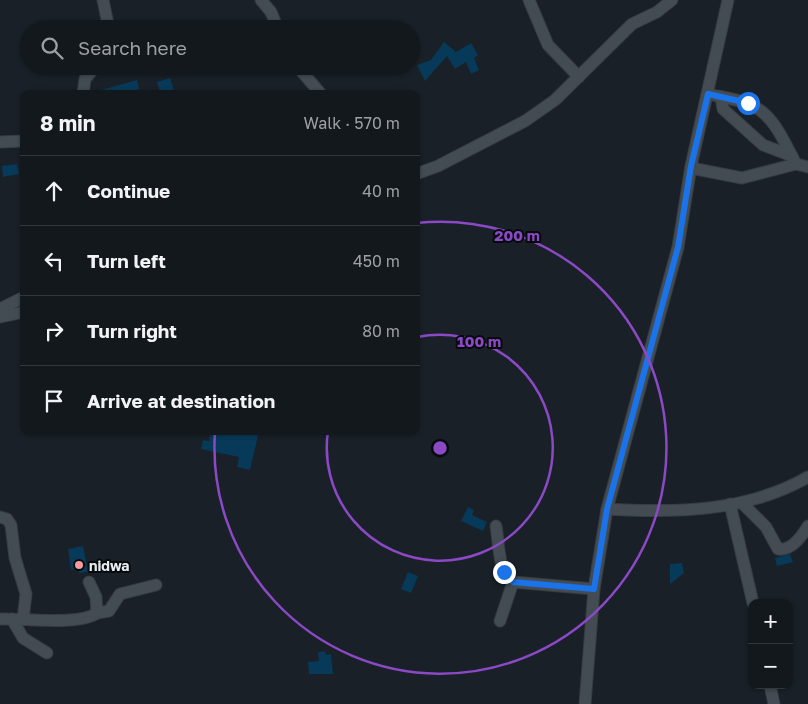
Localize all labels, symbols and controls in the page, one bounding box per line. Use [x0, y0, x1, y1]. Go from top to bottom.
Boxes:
search box [20, 20, 420, 75]
icon: search [38, 34, 66, 62]
text: Search here [78, 36, 187, 59]
route start [737, 92, 760, 115]
text: 8 min [40, 110, 96, 136]
text: Walk · 570 m [303, 113, 400, 133]
icon: ahead [40, 177, 68, 205]
text: Continue [87, 179, 170, 202]
text: 40 m [362, 181, 400, 201]
text: 200 m [494, 226, 540, 244]
icon: left [40, 247, 68, 275]
text: Turn left [87, 249, 166, 272]
text: 450 m [353, 251, 400, 271]
icon: right [40, 317, 68, 345]
text: Turn right [87, 319, 177, 342]
text: 80 m [362, 321, 400, 341]
text: 100 m [457, 332, 501, 350]
icon: arrive [40, 387, 68, 415]
text: Arrive at destination [87, 389, 275, 412]
centre of rings [431, 439, 449, 457]
place label: nidwa [89, 557, 129, 574]
marker: nidwa [73, 559, 85, 571]
route end [493, 561, 516, 584]
map controls [748, 599, 793, 689]
button: + [748, 599, 793, 644]
button: − [748, 644, 793, 689]

